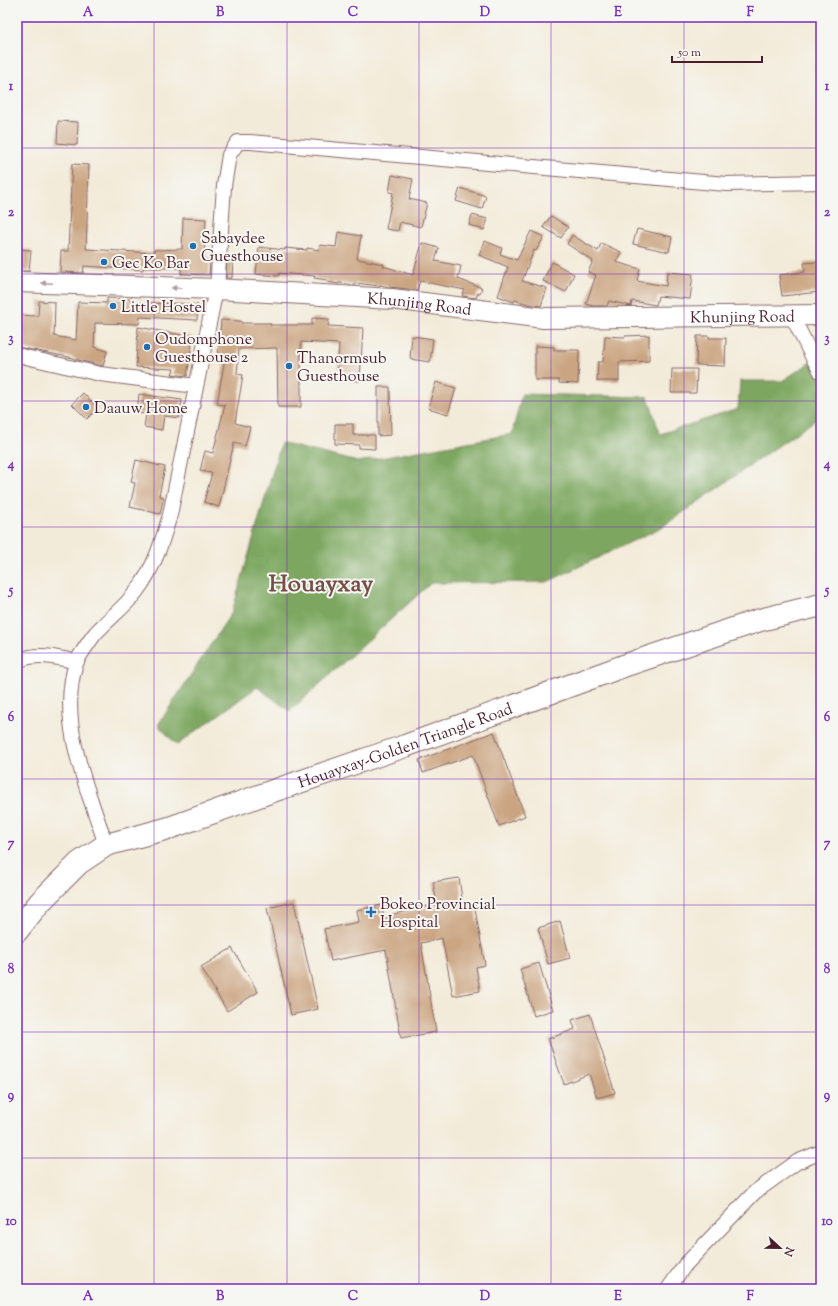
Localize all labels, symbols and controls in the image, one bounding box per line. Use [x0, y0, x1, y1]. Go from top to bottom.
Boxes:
text: A [83, 4, 94, 22]
text: B [216, 4, 225, 22]
text: C [348, 4, 358, 22]
text: D [480, 4, 490, 22]
text: E [614, 4, 622, 22]
text: F [746, 4, 754, 22]
scale bar [672, 38, 762, 64]
text: 50 m [677, 44, 701, 62]
text: 1 [9, 78, 14, 96]
text: 1 [825, 78, 830, 96]
text: 2 [8, 204, 15, 222]
text: 2 [824, 204, 831, 222]
place label: Sabaydee Guesthouse [201, 228, 283, 269]
marker: Sabaydee Guesthouse [188, 241, 198, 251]
place label: Gec Ko Bar [112, 253, 189, 276]
marker: Gec Ko Bar [99, 257, 109, 267]
one-way arrow [40, 280, 53, 286]
one-way arrow [170, 285, 183, 291]
street label: Khunjing Road [366, 289, 472, 323]
place label: Little Hostel [121, 297, 207, 320]
marker: Little Hostel [108, 301, 118, 311]
street label: Khunjing Road [690, 306, 795, 330]
place label: Oudomphone Guesthouse 2 [155, 329, 252, 370]
text: 3 [8, 330, 14, 348]
text: 3 [824, 330, 830, 348]
marker: Oudomphone Guesthouse 2 [142, 342, 152, 352]
place label: Thanormsub Guesthouse [297, 348, 387, 389]
marker: Thanormsub Guesthouse [284, 361, 294, 371]
place label: Daauw Home [94, 398, 188, 421]
marker: Daauw Home [81, 402, 91, 412]
text: 4 [7, 456, 15, 474]
text: 4 [823, 456, 831, 474]
district label: Houayxay [269, 568, 373, 602]
text: 5 [8, 582, 14, 600]
text: 5 [824, 582, 830, 600]
street label: Houayxay-Golden Triangle Road [295, 699, 516, 796]
text: 6 [8, 709, 15, 727]
text: 6 [824, 709, 831, 727]
text: 7 [8, 835, 15, 853]
text: 7 [824, 835, 831, 853]
place label: Bokeo Provincial Hospital [380, 894, 496, 935]
marker: Bokeo Provincial Hospital [365, 906, 377, 918]
text: 8 [8, 961, 15, 979]
text: 8 [824, 961, 831, 979]
text: 9 [8, 1087, 15, 1105]
text: 9 [824, 1087, 831, 1105]
text: 10 [5, 1213, 17, 1231]
text: 10 [821, 1213, 833, 1231]
north arrow [760, 1228, 800, 1268]
text: N [779, 1243, 798, 1259]
text: A [83, 1288, 94, 1306]
text: B [216, 1288, 225, 1306]
text: C [348, 1288, 358, 1306]
text: D [480, 1288, 490, 1306]
text: E [614, 1288, 622, 1306]
text: F [746, 1288, 754, 1306]

